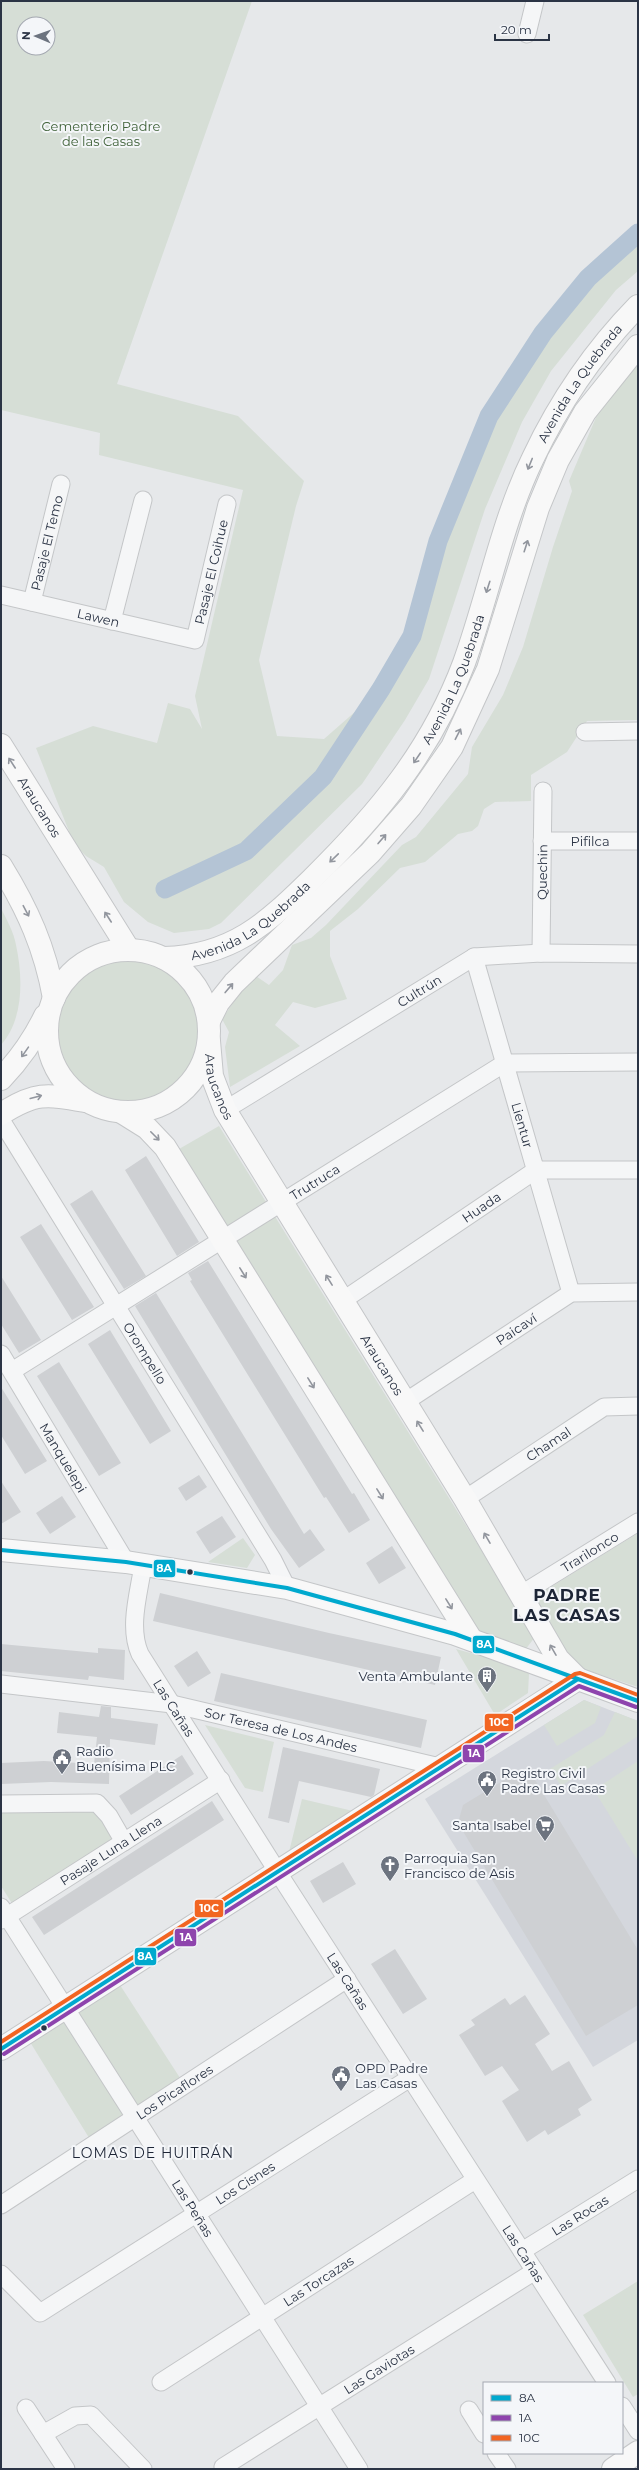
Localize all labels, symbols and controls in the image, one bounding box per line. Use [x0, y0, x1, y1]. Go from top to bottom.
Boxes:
north arrow [16, 16, 56, 56]
scale bar [495, 16, 549, 42]
text: 20 m [501, 22, 532, 37]
text: N [19, 31, 33, 40]
park label: Cementerio Padre de las Casas [42, 118, 161, 149]
street label: Avenida La Quebrada [534, 321, 625, 445]
one-way arrow [526, 458, 533, 470]
street label: Pasaje El Temo [27, 493, 66, 592]
street label: Pasaje El Coihue [191, 518, 231, 626]
one-way arrow [523, 540, 530, 553]
one-way arrow [484, 581, 491, 594]
street label: Lawen [76, 605, 121, 630]
street label: Avenida La Quebrada [418, 612, 487, 747]
one-way arrow [455, 728, 463, 740]
one-way arrow [413, 753, 421, 764]
one-way arrow [8, 757, 16, 769]
street label: Araucanos [15, 774, 65, 840]
street label: Pifilca [570, 833, 610, 849]
one-way arrow [378, 834, 387, 844]
street label: Quechin [534, 844, 550, 900]
one-way arrow [329, 853, 339, 863]
street label: Avenida La Quebrada [190, 877, 313, 963]
one-way arrow [22, 905, 30, 917]
one-way arrow [104, 912, 112, 923]
street label: Cultrún [394, 971, 444, 1010]
one-way arrow [225, 983, 234, 994]
one-way arrow [21, 1047, 29, 1058]
street label: Araucanos [202, 1053, 237, 1123]
one-way arrow [29, 1093, 42, 1100]
street label: Lientur [508, 1100, 537, 1150]
one-way arrow [150, 1131, 160, 1141]
street label: Trutruca [287, 1160, 343, 1203]
street label: Huada [459, 1188, 504, 1226]
one-way arrow [239, 1267, 247, 1279]
one-way arrow [325, 1275, 333, 1286]
street label: Paicaví [493, 1309, 540, 1348]
street label: Orompello [120, 1319, 170, 1387]
street label: Araucanos [357, 1331, 407, 1398]
one-way arrow [307, 1378, 316, 1389]
street label: Manquelepi [36, 1420, 90, 1495]
one-way arrow [415, 1421, 424, 1432]
street label: Chamal [523, 1423, 574, 1464]
one-way arrow [377, 1488, 385, 1500]
street label: Trarilonco [558, 1528, 621, 1576]
one-way arrow [483, 1532, 491, 1544]
line badge: 8A [153, 1559, 176, 1578]
text: 8A [156, 1561, 172, 1575]
unlabelled marker [185, 1567, 195, 1577]
district label: PADRE LAS CASAS [513, 1585, 621, 1625]
one-way arrow [446, 1598, 454, 1610]
line badge: 8A [472, 1635, 495, 1654]
text: 8A [476, 1637, 492, 1651]
one-way arrow [548, 1644, 556, 1656]
building icon: Venta Ambulante [476, 1665, 498, 1693]
place label: Venta Ambulante [358, 1668, 473, 1684]
street label: Las Cañas [150, 1676, 198, 1739]
street label: Sor Teresa de Los Andes [203, 1704, 359, 1755]
line badge: 10C [484, 1713, 514, 1732]
text: 10C [489, 1715, 509, 1729]
place label: Radio Buenísima PLC [76, 1743, 175, 1774]
line badge: 1A [462, 1744, 485, 1763]
text: 1A [468, 1746, 481, 1760]
public building icon: Radio Buenísima PLC [51, 1747, 73, 1775]
place label: Registro Civil Padre Las Casas [501, 1765, 605, 1796]
public building icon: Registro Civil Padre Las Casas [476, 1769, 498, 1797]
street label: Pasaje Luna Llena [57, 1812, 164, 1888]
supermarket icon: Santa Isabel [534, 1814, 556, 1842]
place label: Santa Isabel [452, 1817, 531, 1833]
place label: Parroquia San Francisco de Asis [404, 1850, 515, 1881]
church icon: Parroquia San Francisco de Asis [379, 1854, 401, 1882]
line badge: 10C [194, 1899, 224, 1918]
text: 10C [199, 1901, 219, 1915]
line badge: 1A [174, 1928, 197, 1947]
text: 1A [180, 1930, 193, 1944]
line badge: 8A [134, 1947, 157, 1966]
text: 8A [137, 1949, 153, 1963]
street label: Las Cañas [324, 1950, 372, 2013]
unlabelled marker [39, 2023, 49, 2033]
place label: OPD Padre Las Casas [355, 2060, 428, 2091]
street label: Los Picaflores [133, 2061, 216, 2123]
public building icon: OPD Padre Las Casas [330, 2064, 352, 2092]
district label: LOMAS DE HUITRÁN [72, 2144, 234, 2162]
street label: Los Cisnes [212, 2158, 278, 2208]
street label: Las Peñas [169, 2176, 217, 2240]
street label: Las Rocas [548, 2191, 611, 2239]
street label: Las Cañas [499, 2222, 548, 2285]
street label: Las Torcazas [280, 2252, 357, 2309]
street label: Las Gaviotas [340, 2341, 417, 2397]
legend [483, 2382, 623, 2454]
text: 8A [519, 2390, 536, 2405]
text: 1A [519, 2410, 532, 2425]
text: 10C [519, 2430, 540, 2445]

